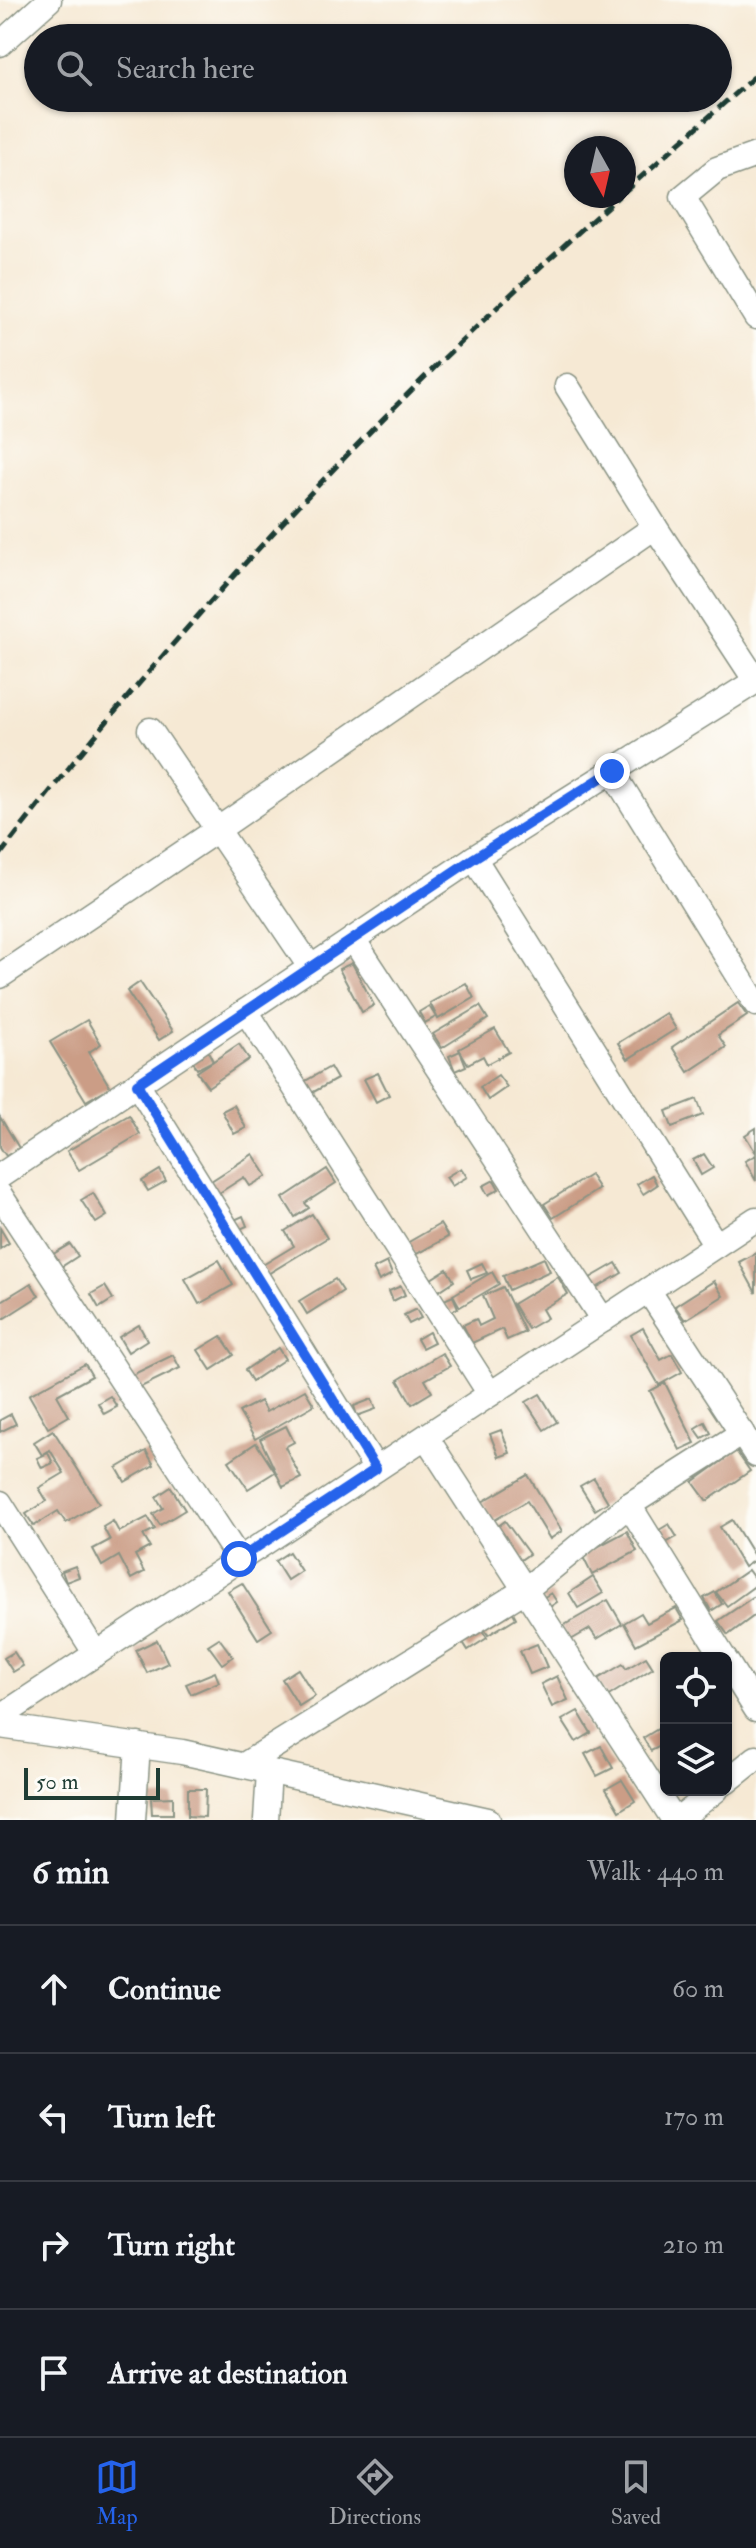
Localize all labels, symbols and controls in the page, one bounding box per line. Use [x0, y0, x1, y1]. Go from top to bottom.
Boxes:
search box [24, 24, 732, 112]
icon: search [52, 46, 96, 90]
text: Search here [116, 50, 255, 87]
north arrow [564, 136, 636, 208]
route end [594, 753, 630, 789]
route start [221, 1541, 257, 1577]
map controls [660, 1652, 732, 1796]
button: locate [660, 1652, 732, 1724]
button: layers [660, 1724, 732, 1796]
scale bar [24, 1764, 160, 1800]
text: 50 m [36, 1768, 78, 1796]
text: 6 min [32, 1851, 109, 1894]
text: Walk · 440 m [587, 1856, 724, 1888]
icon: ahead [32, 1967, 76, 2011]
text: Continue [108, 1971, 221, 2008]
text: 60 m [672, 1973, 724, 2005]
icon: left [32, 2095, 76, 2139]
text: Turn left [108, 2099, 215, 2136]
text: 170 m [664, 2101, 724, 2133]
icon: right [32, 2223, 76, 2267]
text: Turn right [108, 2227, 235, 2264]
text: 210 m [663, 2229, 724, 2261]
icon: arrive [32, 2351, 76, 2395]
text: Arrive at destination [108, 2355, 348, 2392]
tab: Map [95, 2455, 139, 2531]
tab: Directions [329, 2455, 421, 2531]
tab: Saved [611, 2455, 661, 2531]

